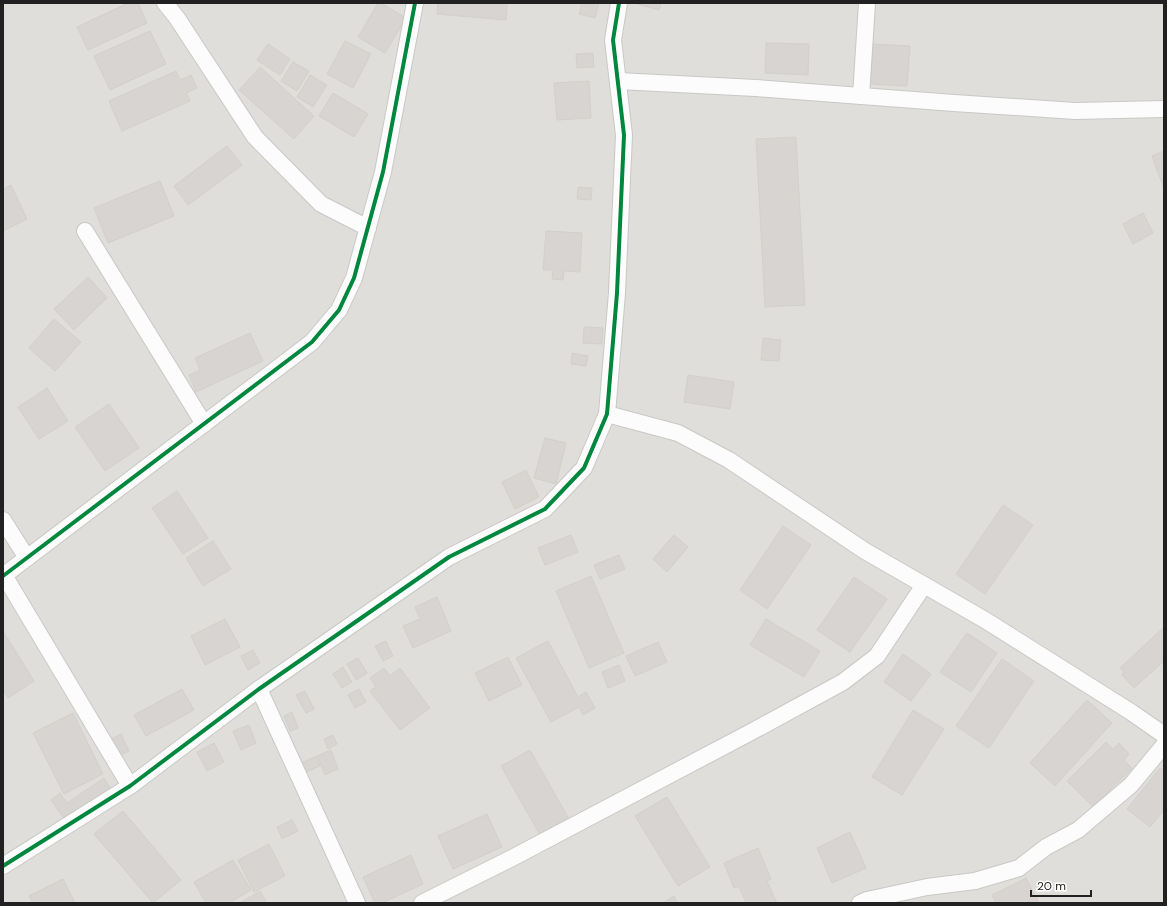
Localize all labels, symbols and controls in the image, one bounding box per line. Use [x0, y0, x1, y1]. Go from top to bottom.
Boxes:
scale bar [1031, 872, 1091, 898]
text: 20 m [1037, 878, 1066, 894]

